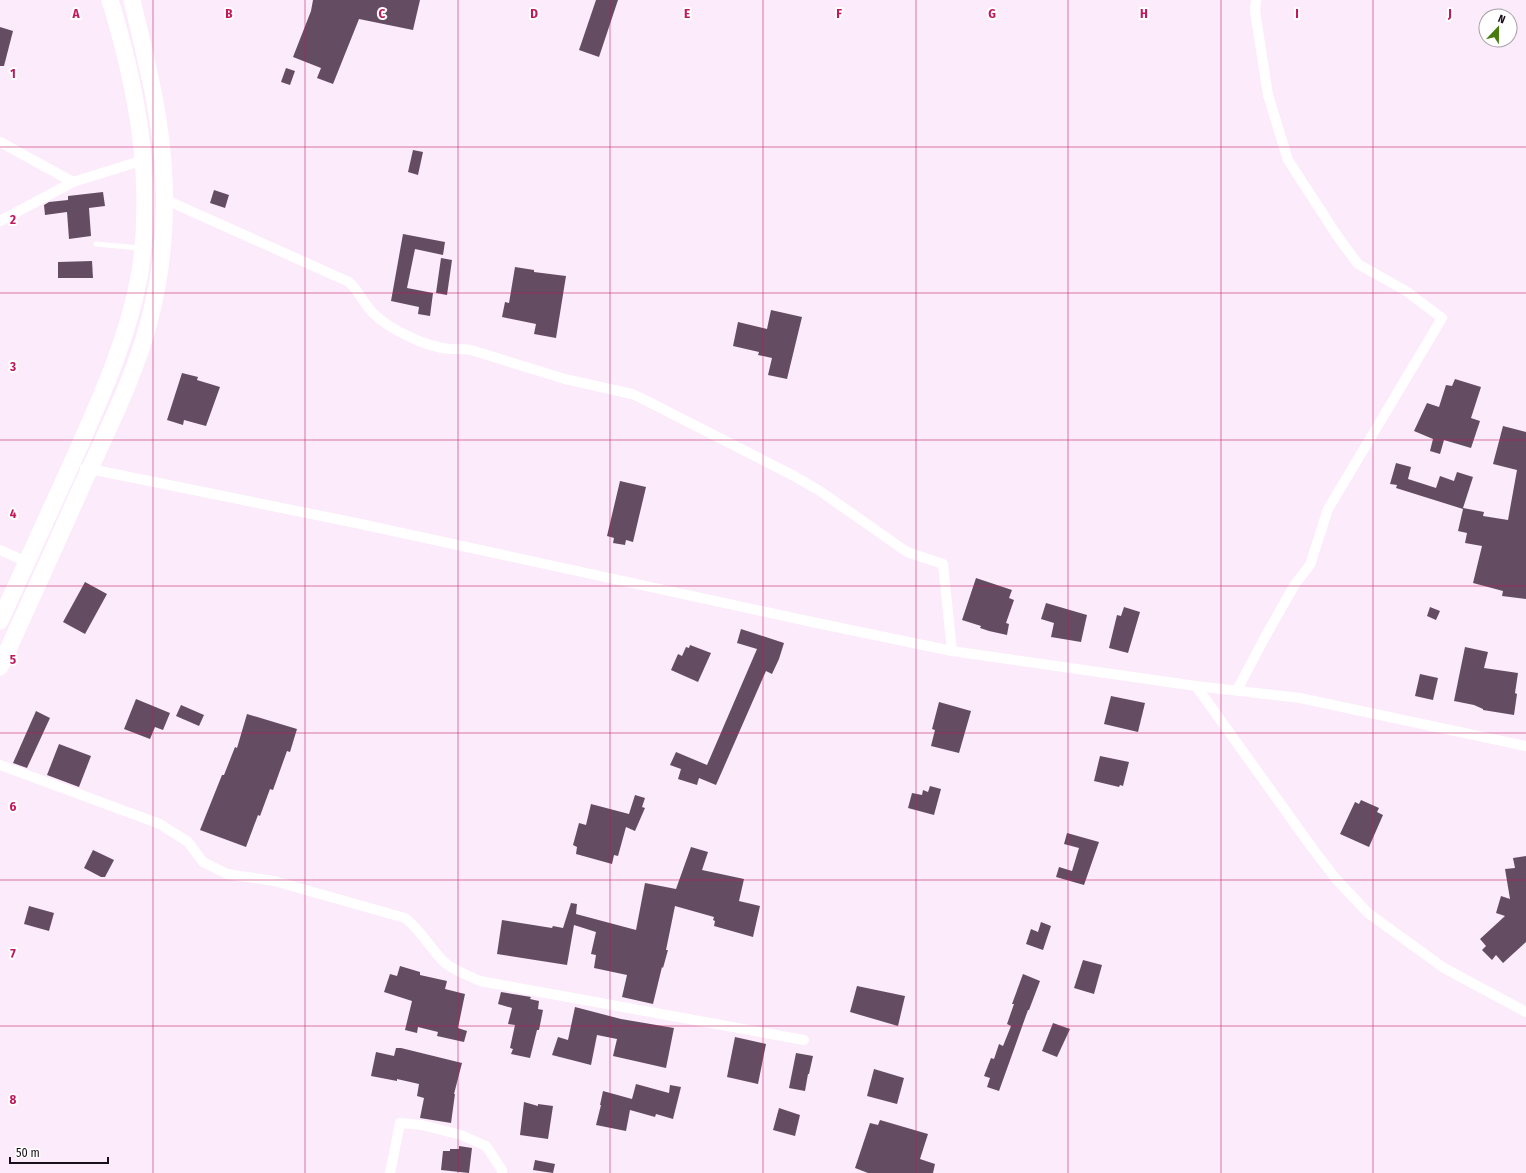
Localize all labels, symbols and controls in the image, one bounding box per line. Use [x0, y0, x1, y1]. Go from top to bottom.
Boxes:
text: A [71, 6, 80, 21]
text: B [225, 6, 233, 21]
text: C [379, 6, 386, 21]
text: D [530, 6, 538, 21]
text: E [684, 6, 690, 21]
text: F [836, 6, 842, 21]
text: G [988, 6, 996, 21]
text: H [1140, 6, 1148, 21]
text: I [1295, 6, 1299, 21]
text: J [1447, 6, 1452, 21]
north arrow [1478, 8, 1518, 48]
text: N [1496, 12, 1507, 26]
text: 1 [10, 66, 16, 81]
text: 2 [9, 212, 16, 227]
text: 3 [9, 359, 16, 374]
text: 4 [10, 506, 17, 521]
text: 5 [10, 652, 16, 667]
text: 6 [10, 799, 17, 814]
text: 7 [10, 946, 16, 961]
text: 8 [10, 1092, 17, 1107]
scale bar [10, 1139, 108, 1165]
text: 50 m [16, 1146, 40, 1160]

